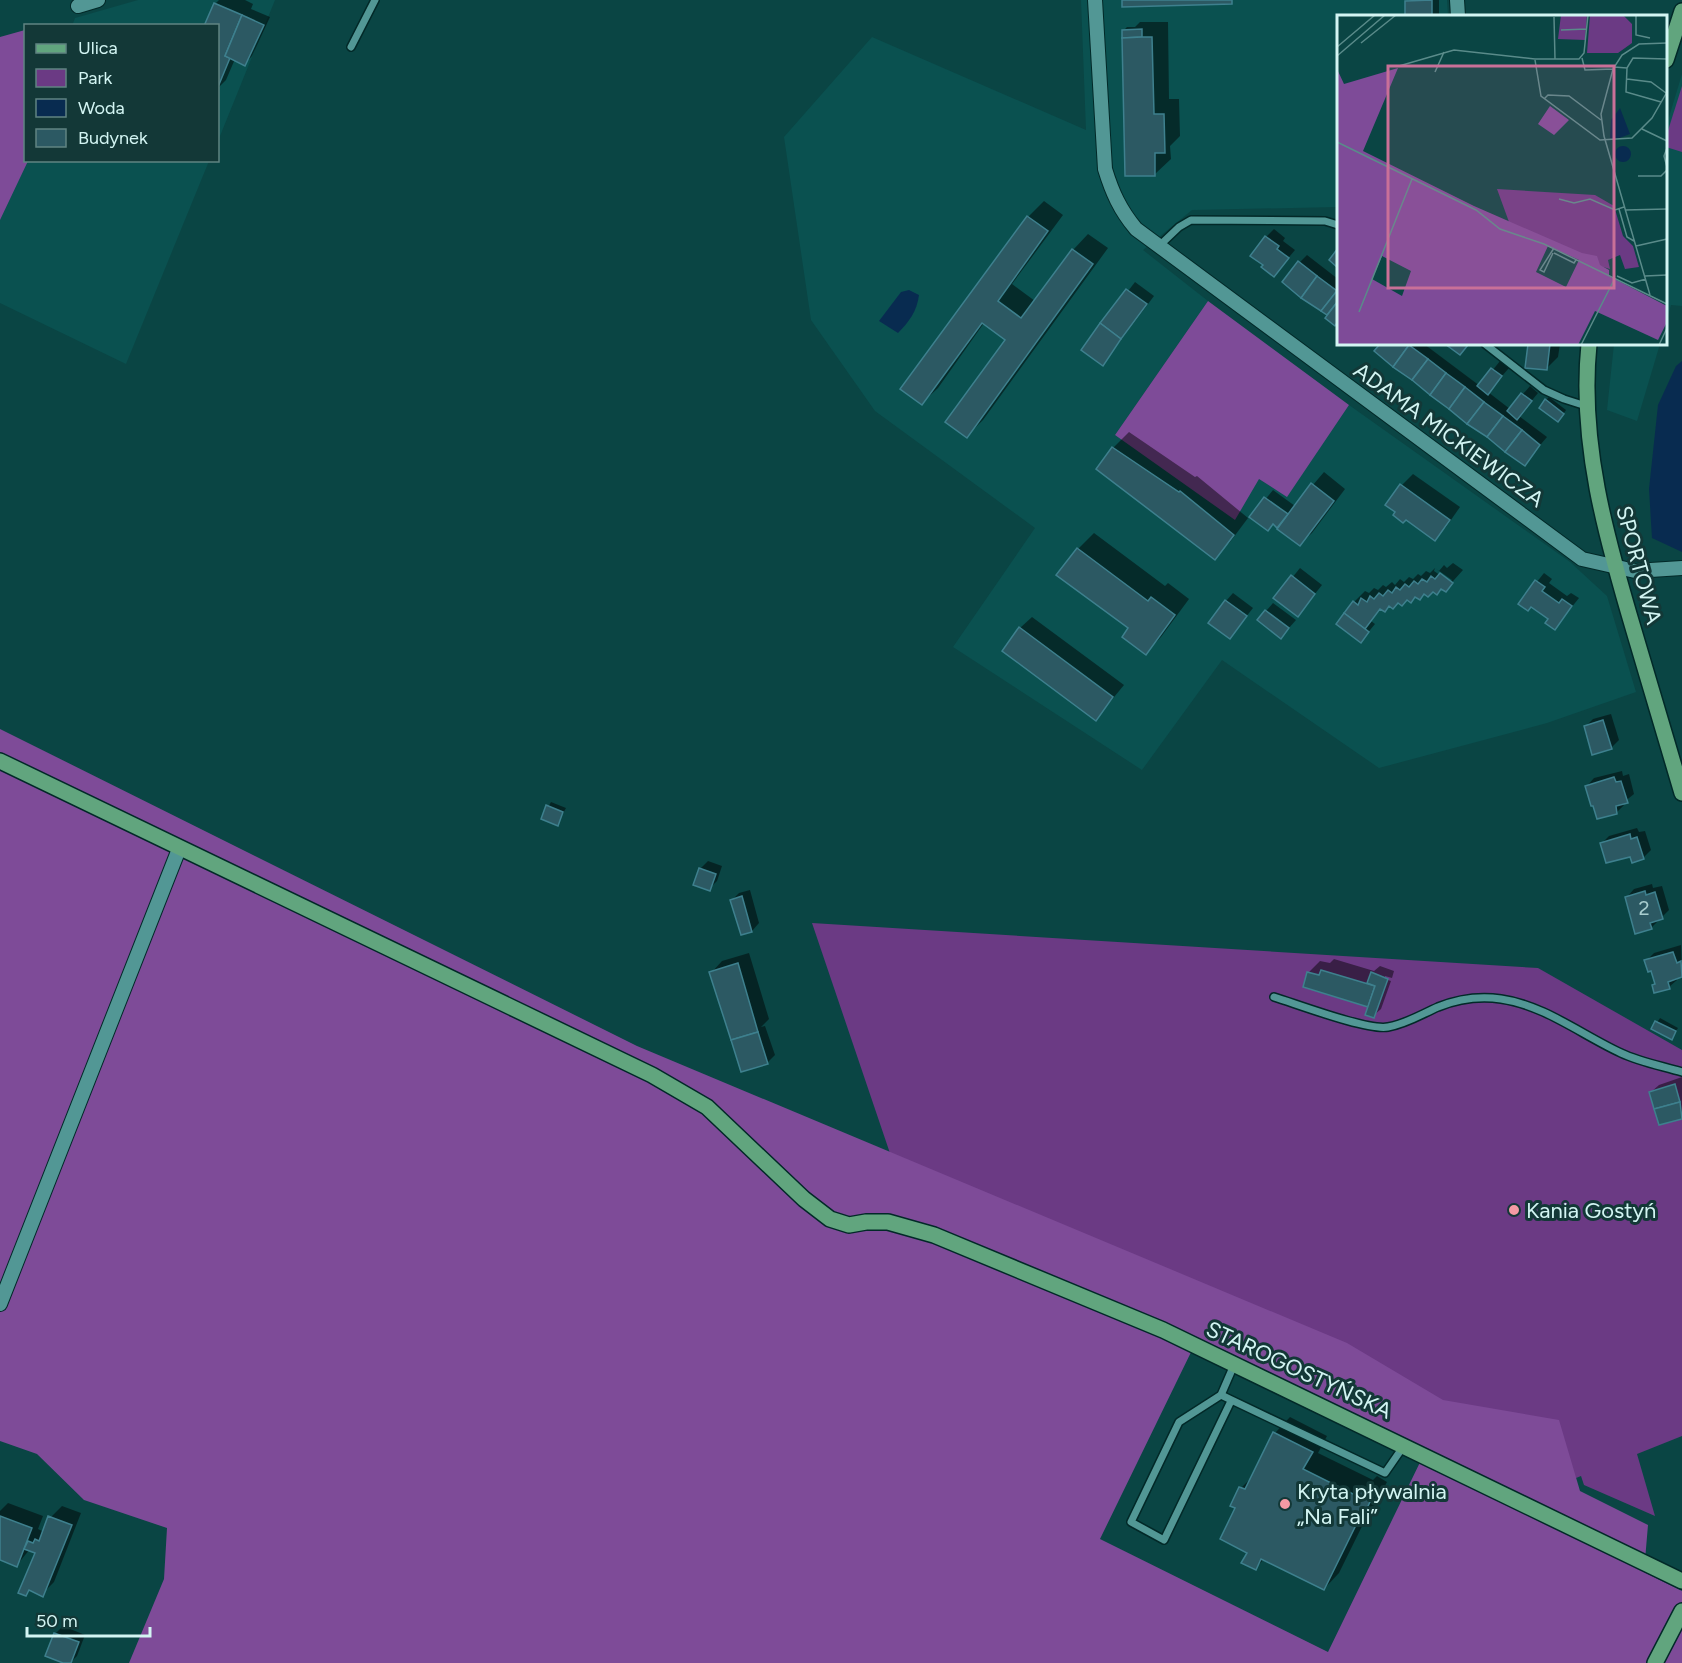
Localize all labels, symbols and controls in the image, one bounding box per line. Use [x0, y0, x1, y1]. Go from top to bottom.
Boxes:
inset map [1337, 15, 1667, 345]
legend [24, 24, 219, 162]
text: Ulica [78, 37, 118, 59]
text: Park [78, 67, 113, 89]
text: Woda [78, 97, 125, 119]
text: Budynek [78, 127, 148, 149]
street label: ADAMA MICKIEWICZA [1349, 357, 1550, 513]
street label: SPORTOWA [1610, 503, 1668, 627]
house number: 2 [1638, 896, 1650, 920]
place label: Kania Gostyń [1526, 1197, 1656, 1224]
marker: Kania Gostyń [1507, 1203, 1521, 1217]
street label: STAROGOSTYŃSKA [1202, 1315, 1396, 1425]
place label: Kryta pływalnia „Na Fali” [1297, 1478, 1447, 1530]
marker: Kryta pływalnia „Na Fali” [1278, 1497, 1292, 1511]
scale bar [27, 1600, 150, 1638]
text: 50 m [36, 1610, 78, 1632]

